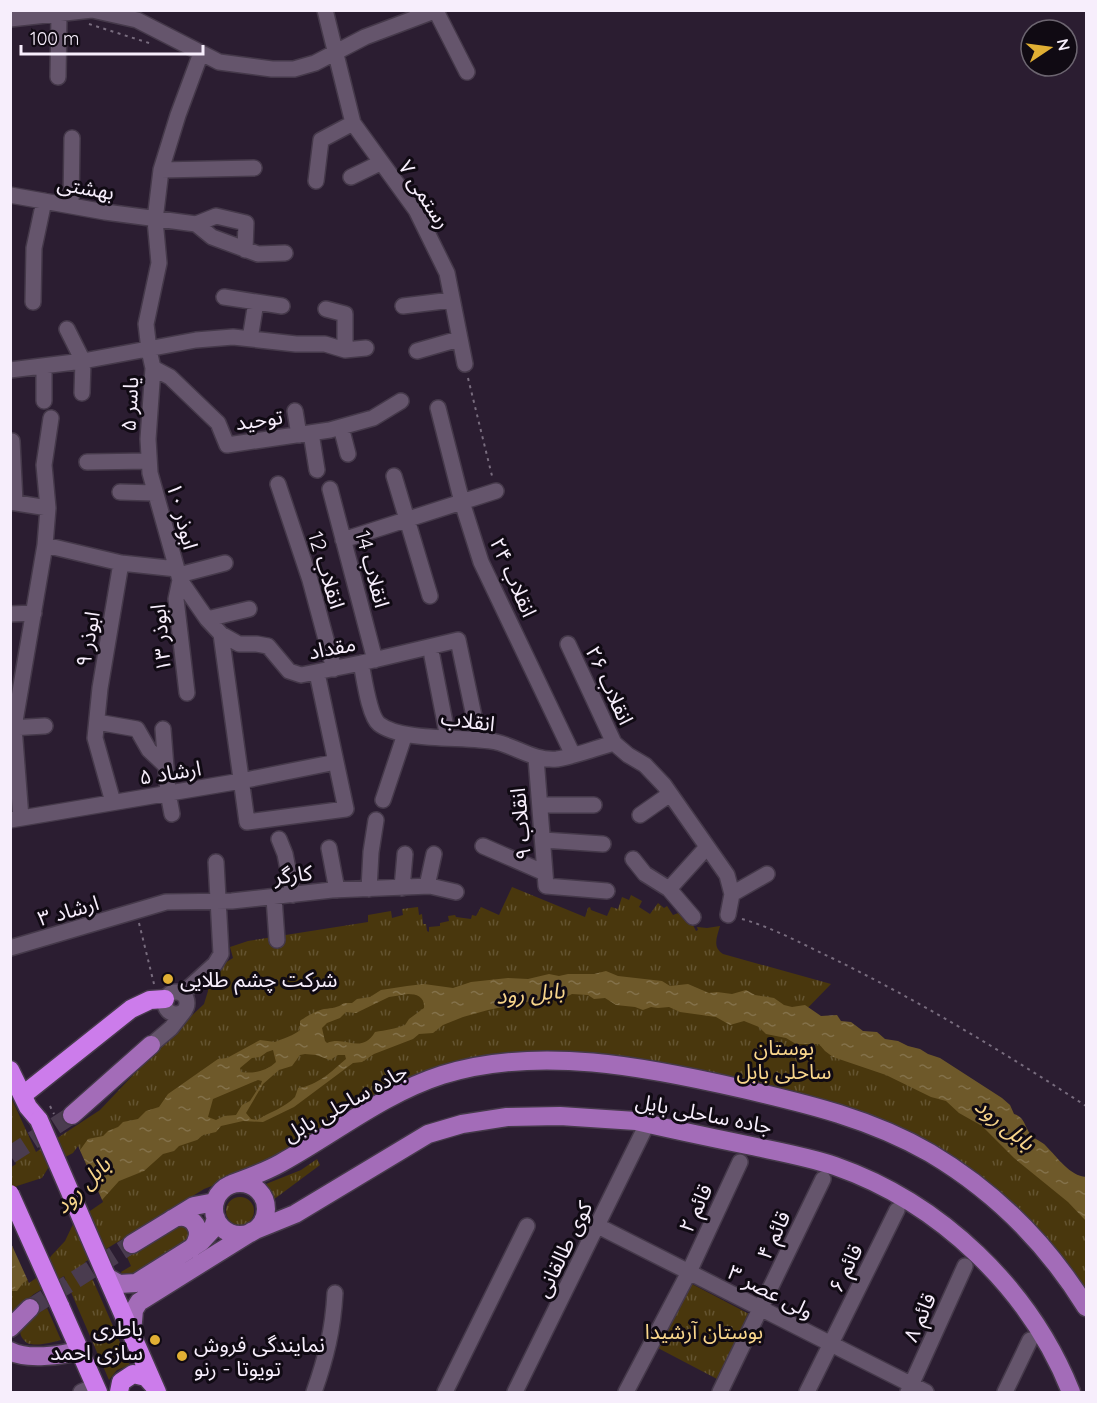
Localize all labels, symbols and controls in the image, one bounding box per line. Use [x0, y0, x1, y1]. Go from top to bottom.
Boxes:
scale bar [21, 18, 202, 56]
north arrow [1019, 18, 1079, 78]
text: 100 m [30, 27, 79, 50]
text: N [1053, 37, 1075, 53]
street label: رستمی ۷ [393, 155, 457, 233]
street label: بهشتی [55, 169, 117, 205]
street label: یاسر ۵ [115, 376, 143, 432]
street label: توحید [234, 403, 284, 435]
street label: ابوذر ۱۰ [162, 480, 204, 552]
street label: انقلاب 12 [303, 528, 351, 612]
street label: انقلاب 14 [350, 528, 396, 610]
street label: انقلاب ۲۴ [485, 533, 543, 621]
street label: ابوذر ۱۳ [144, 603, 176, 673]
street label: ابوذر ۹ [69, 609, 105, 669]
street label: مقداد [306, 630, 358, 664]
street label: انقلاب ۲۶ [580, 641, 640, 729]
street label: انقلاب [439, 704, 497, 736]
street label: ارشاد ۵ [137, 754, 203, 790]
street label: انقلاب ۹ [504, 787, 536, 861]
street label: کارگر [271, 859, 314, 889]
street label: ارشاد ۳ [34, 889, 102, 931]
place label: شرکت چشم طلایی [180, 966, 338, 995]
marker: شرکت چشم طلایی [161, 972, 175, 986]
water label: بابل رود [495, 976, 567, 1010]
park label: بوستان ساحلی بابل [736, 1034, 832, 1084]
street label: جاده ساحلی بابل [278, 1057, 412, 1147]
street label: جاده ساحلی بایل [634, 1087, 774, 1139]
water label: بابل رود [969, 1091, 1041, 1157]
water label: بابل رود [48, 1150, 117, 1219]
street label: قائم ۲ [673, 1180, 720, 1238]
street label: کوی طالقانی [529, 1196, 598, 1301]
street label: قائم ۴ [751, 1207, 798, 1265]
street label: قائم ۶ [822, 1240, 870, 1298]
street label: ولی عصر ۳ [724, 1258, 818, 1324]
street label: قائم ۸ [897, 1289, 944, 1347]
place label: باطری سازی احمد [50, 1315, 143, 1365]
park label: بوستان آرشیدا [645, 1318, 763, 1344]
place label: نمایندگی فروش تویوتا - رنو [194, 1331, 325, 1381]
marker: باطری سازی احمد [148, 1333, 162, 1347]
marker: نمایندگی فروش تویوتا - رنو [175, 1349, 189, 1363]

